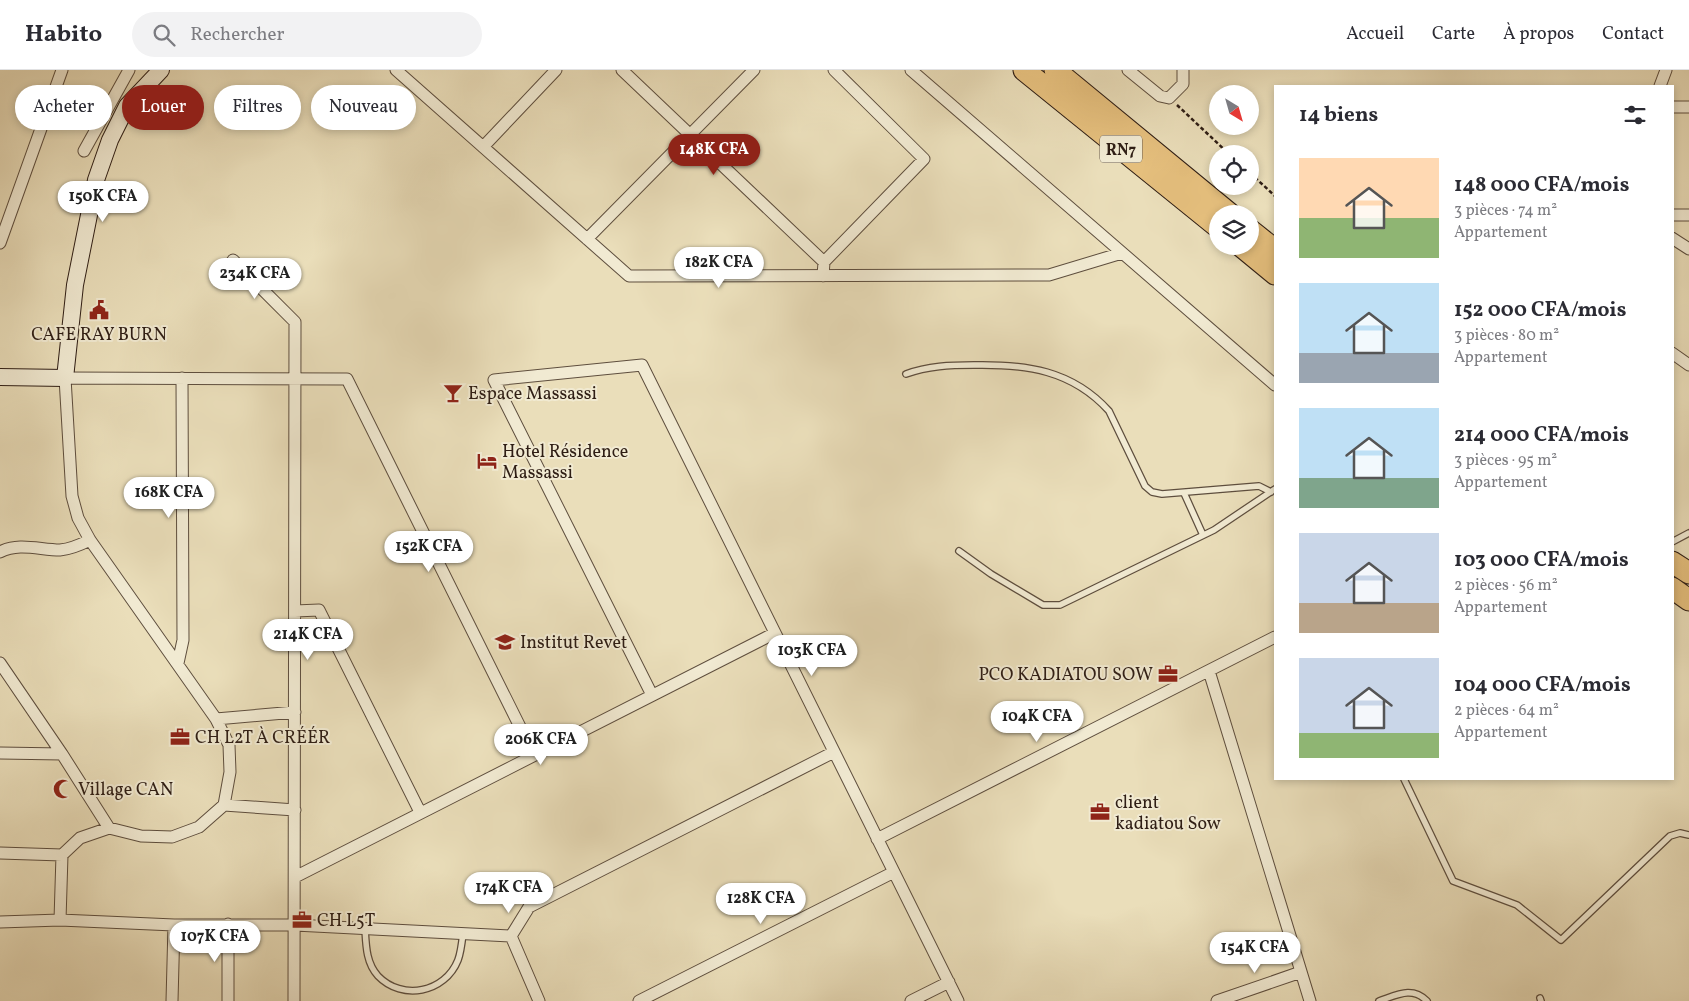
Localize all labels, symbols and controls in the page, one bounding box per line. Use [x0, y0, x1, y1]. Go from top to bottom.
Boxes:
search box [132, 12, 482, 57]
text: Habito [25, 18, 102, 52]
icon: search [150, 21, 178, 49]
text: Rechercher [190, 22, 284, 48]
text: Accueil [1346, 22, 1404, 47]
text: Carte [1432, 22, 1475, 47]
text: À propos [1503, 22, 1574, 47]
text: Contact [1602, 22, 1664, 47]
chip: Acheter [15, 85, 112, 130]
chip: Louer [122, 85, 204, 130]
chip: Filtres [214, 85, 301, 130]
chip: Nouveau [311, 85, 416, 130]
north arrow [1209, 85, 1259, 135]
map controls [1209, 85, 1259, 255]
text: 14 biens [1299, 101, 1378, 130]
icon: filters [1621, 101, 1649, 129]
pin: 148K CFA [662, 134, 766, 176]
road number: RN7 [1100, 136, 1142, 162]
text: 148K CFA [679, 139, 749, 161]
button: locate [1209, 145, 1259, 195]
text: 148 000 CFA/mois [1454, 171, 1629, 200]
icon: home [1339, 178, 1399, 238]
pin: 150K CFA [51, 180, 155, 223]
text: 150K CFA [69, 186, 137, 208]
text: 3 pièces · 74 m² [1454, 200, 1557, 222]
button: layers [1209, 205, 1259, 255]
text: Appartement [1454, 222, 1548, 244]
pin: 182K CFA [667, 246, 771, 289]
text: 182K CFA [685, 252, 753, 274]
pin: 234K CFA [203, 258, 307, 300]
text: 234K CFA [220, 263, 290, 285]
text: 152 000 CFA/mois [1454, 296, 1626, 325]
public building icon: CAFE RAY BURN [88, 299, 110, 321]
icon: home [1339, 303, 1399, 363]
place label: CAFE RAY BURN [31, 323, 167, 348]
text: 3 pièces · 80 m² [1454, 325, 1559, 347]
text: Appartement [1454, 347, 1548, 369]
bar icon: Espace Massassi [442, 382, 464, 404]
place label: Espace Massassi [468, 382, 597, 407]
text: 214 000 CFA/mois [1454, 421, 1629, 450]
icon: home [1339, 428, 1399, 488]
place label: Hotel Résidence Massassi [502, 440, 628, 486]
hotel icon: Hotel Résidence Massassi [476, 450, 498, 472]
text: 3 pièces · 95 m² [1454, 450, 1557, 472]
text: Appartement [1454, 472, 1548, 494]
pin: 168K CFA [117, 476, 221, 519]
text: 168K CFA [135, 482, 203, 504]
pin: 152K CFA [377, 530, 481, 573]
text: 152K CFA [395, 536, 463, 558]
text: 103 000 CFA/mois [1454, 546, 1629, 575]
icon: home [1339, 553, 1399, 613]
text: 2 pièces · 56 m² [1454, 575, 1558, 597]
text: Appartement [1454, 597, 1548, 619]
pin: 214K CFA [256, 618, 360, 661]
text: 214K CFA [273, 624, 343, 646]
school or university icon: Institut Revet [494, 631, 516, 653]
place label: Institut Revet [520, 631, 627, 656]
pin: 103K CFA [760, 634, 864, 677]
text: 103K CFA [777, 640, 847, 662]
place label: PCO KADIATOU SOW [978, 663, 1153, 688]
office icon: PCO KADIATOU SOW [1157, 663, 1179, 685]
text: 104 000 CFA/mois [1454, 671, 1631, 700]
icon: home [1339, 678, 1399, 738]
pin: 104K CFA [985, 700, 1089, 743]
text: 2 pièces · 64 m² [1454, 700, 1559, 722]
text: 104K CFA [1002, 706, 1072, 728]
text: Appartement [1454, 722, 1548, 744]
pin: 206K CFA [489, 724, 593, 766]
office icon: CH L2T À CRÉÉR [169, 726, 191, 748]
place label: CH L2T À CRÉÉR [195, 726, 330, 751]
text: 206K CFA [505, 729, 577, 751]
mosque icon: Village CAN [52, 778, 74, 800]
place label: Village CAN [78, 778, 173, 803]
place label: client kadiatou Sow [1115, 791, 1221, 837]
office icon: client kadiatou Sow [1089, 801, 1111, 823]
pin: 174K CFA [457, 872, 561, 914]
text: 174K CFA [475, 877, 543, 899]
pin: 128K CFA [709, 882, 813, 925]
text: 128K CFA [727, 888, 795, 910]
office icon: CH L5T [291, 909, 313, 931]
place label: CH L5T [317, 909, 376, 934]
pin: 107K CFA [163, 920, 267, 963]
text: 107K CFA [181, 926, 249, 948]
pin: 154K CFA [1203, 932, 1307, 974]
text: 154K CFA [1221, 937, 1289, 959]

